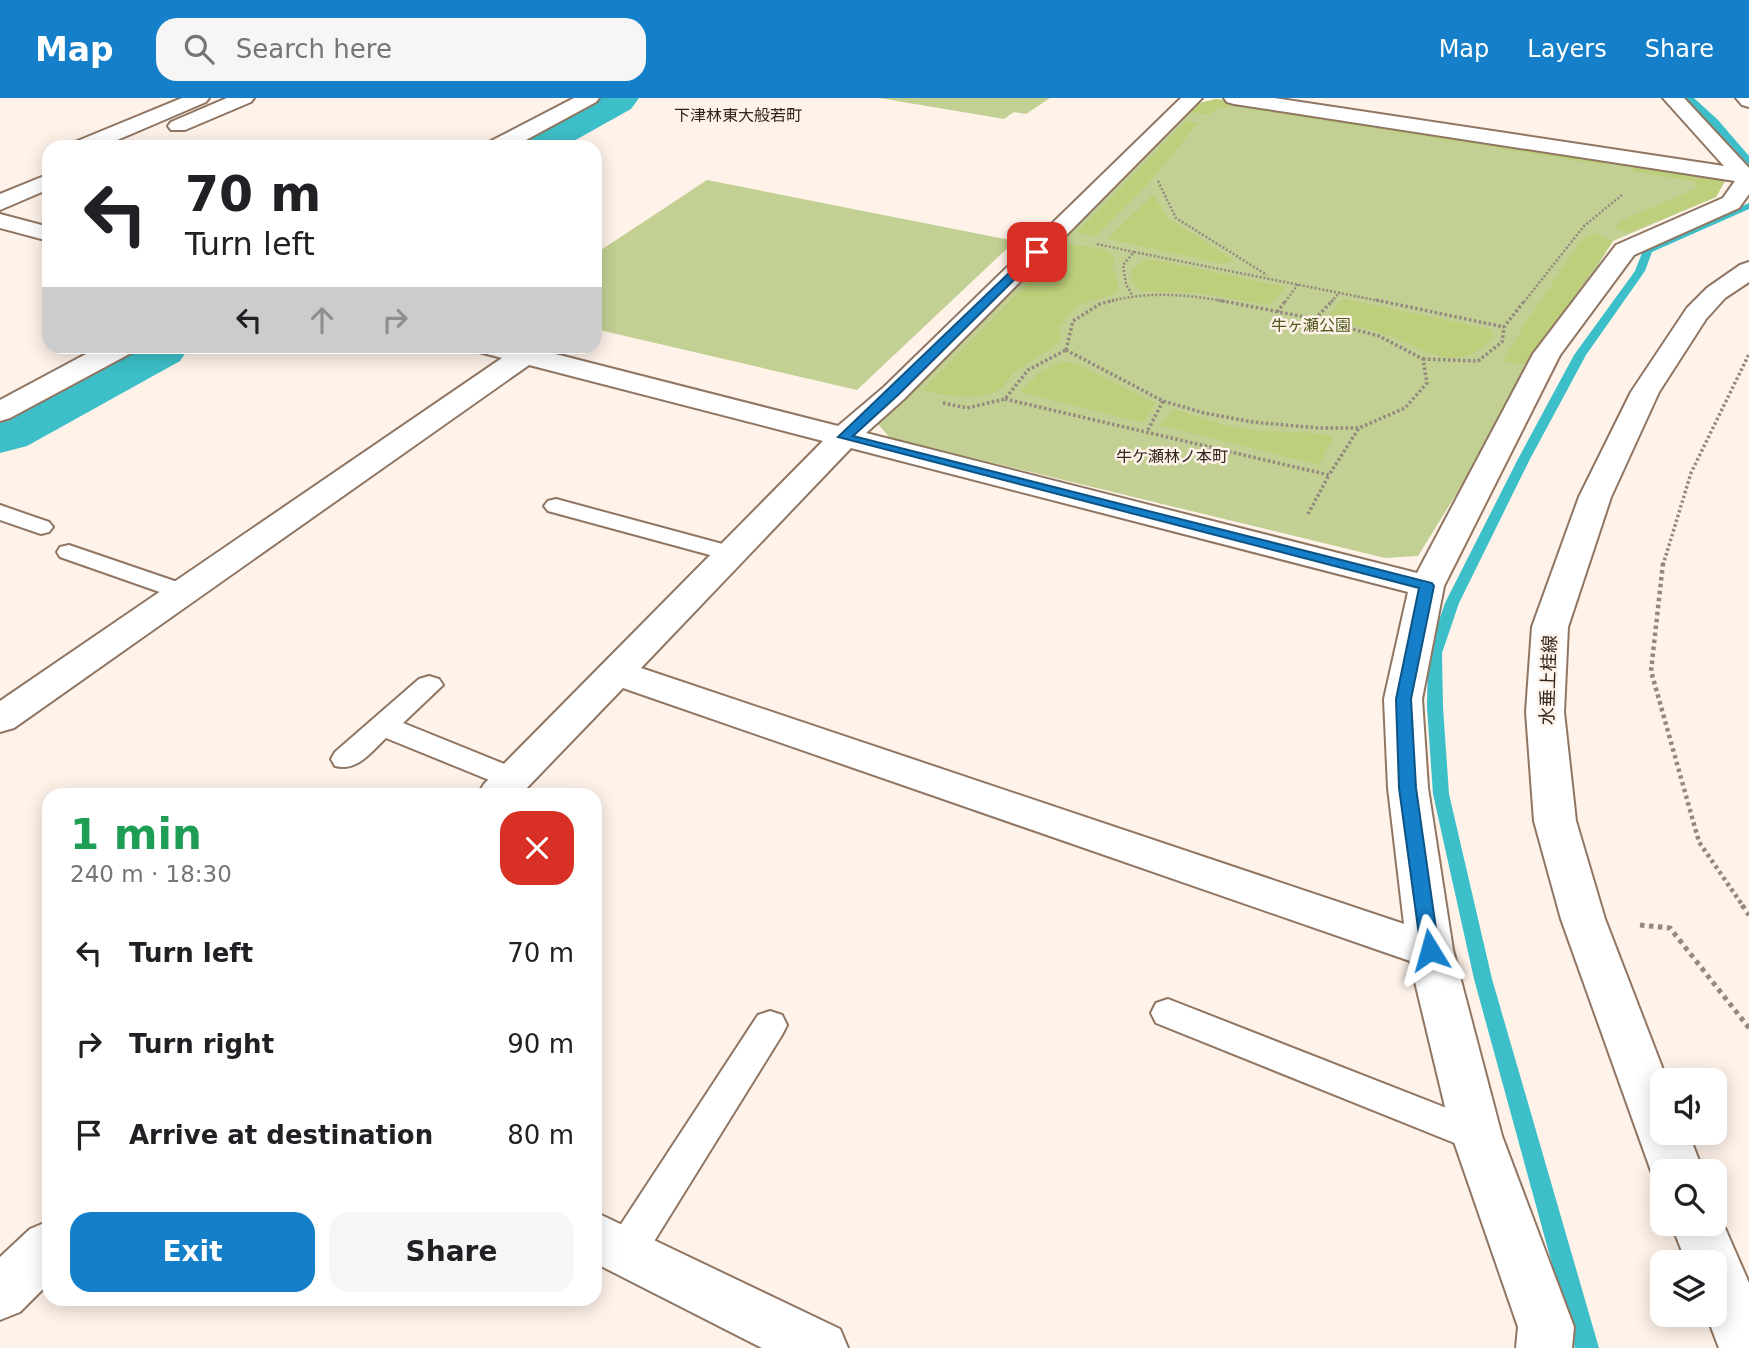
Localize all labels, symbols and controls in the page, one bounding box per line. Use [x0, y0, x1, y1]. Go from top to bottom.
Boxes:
search box [156, 18, 646, 81]
text: Map [35, 30, 114, 69]
icon: search [180, 30, 218, 68]
text: Search here [236, 34, 392, 64]
text: Map [1439, 35, 1489, 63]
text: Layers [1527, 35, 1607, 63]
text: Share [1645, 35, 1714, 63]
district label: 下津林東大般若町 [674, 106, 802, 125]
text: 70 m [185, 166, 321, 223]
icon: left [70, 168, 161, 259]
pin [1007, 222, 1067, 282]
text: Turn left [185, 225, 315, 263]
icon: arrive [1018, 233, 1056, 271]
icon: left [230, 301, 268, 339]
icon: ahead [303, 301, 341, 339]
icon: right [376, 301, 414, 339]
park label: 牛ヶ瀬公園 [1271, 316, 1351, 335]
district label: 牛ケ瀬林ノ本町 [1116, 447, 1228, 466]
street label: 水垂上桂線 [1536, 635, 1560, 725]
text: 1 min [70, 810, 202, 859]
button: close [500, 811, 574, 885]
text: 240 m · 18:30 [70, 861, 232, 887]
position arrow [1393, 913, 1467, 987]
icon: left [70, 934, 108, 972]
text: Turn left [129, 938, 253, 968]
text: 70 m [507, 938, 574, 968]
icon: right [70, 1025, 108, 1063]
text: Turn right [129, 1029, 274, 1059]
text: 90 m [507, 1029, 574, 1059]
map controls [1650, 1068, 1727, 1327]
button: sound [1650, 1068, 1727, 1145]
icon: arrive [70, 1116, 108, 1154]
text: Arrive at destination [129, 1120, 433, 1150]
text: 80 m [507, 1120, 574, 1150]
button: search [1650, 1159, 1727, 1236]
button: Exit [70, 1212, 315, 1292]
button: Share [329, 1212, 574, 1292]
button: layers [1650, 1250, 1727, 1327]

